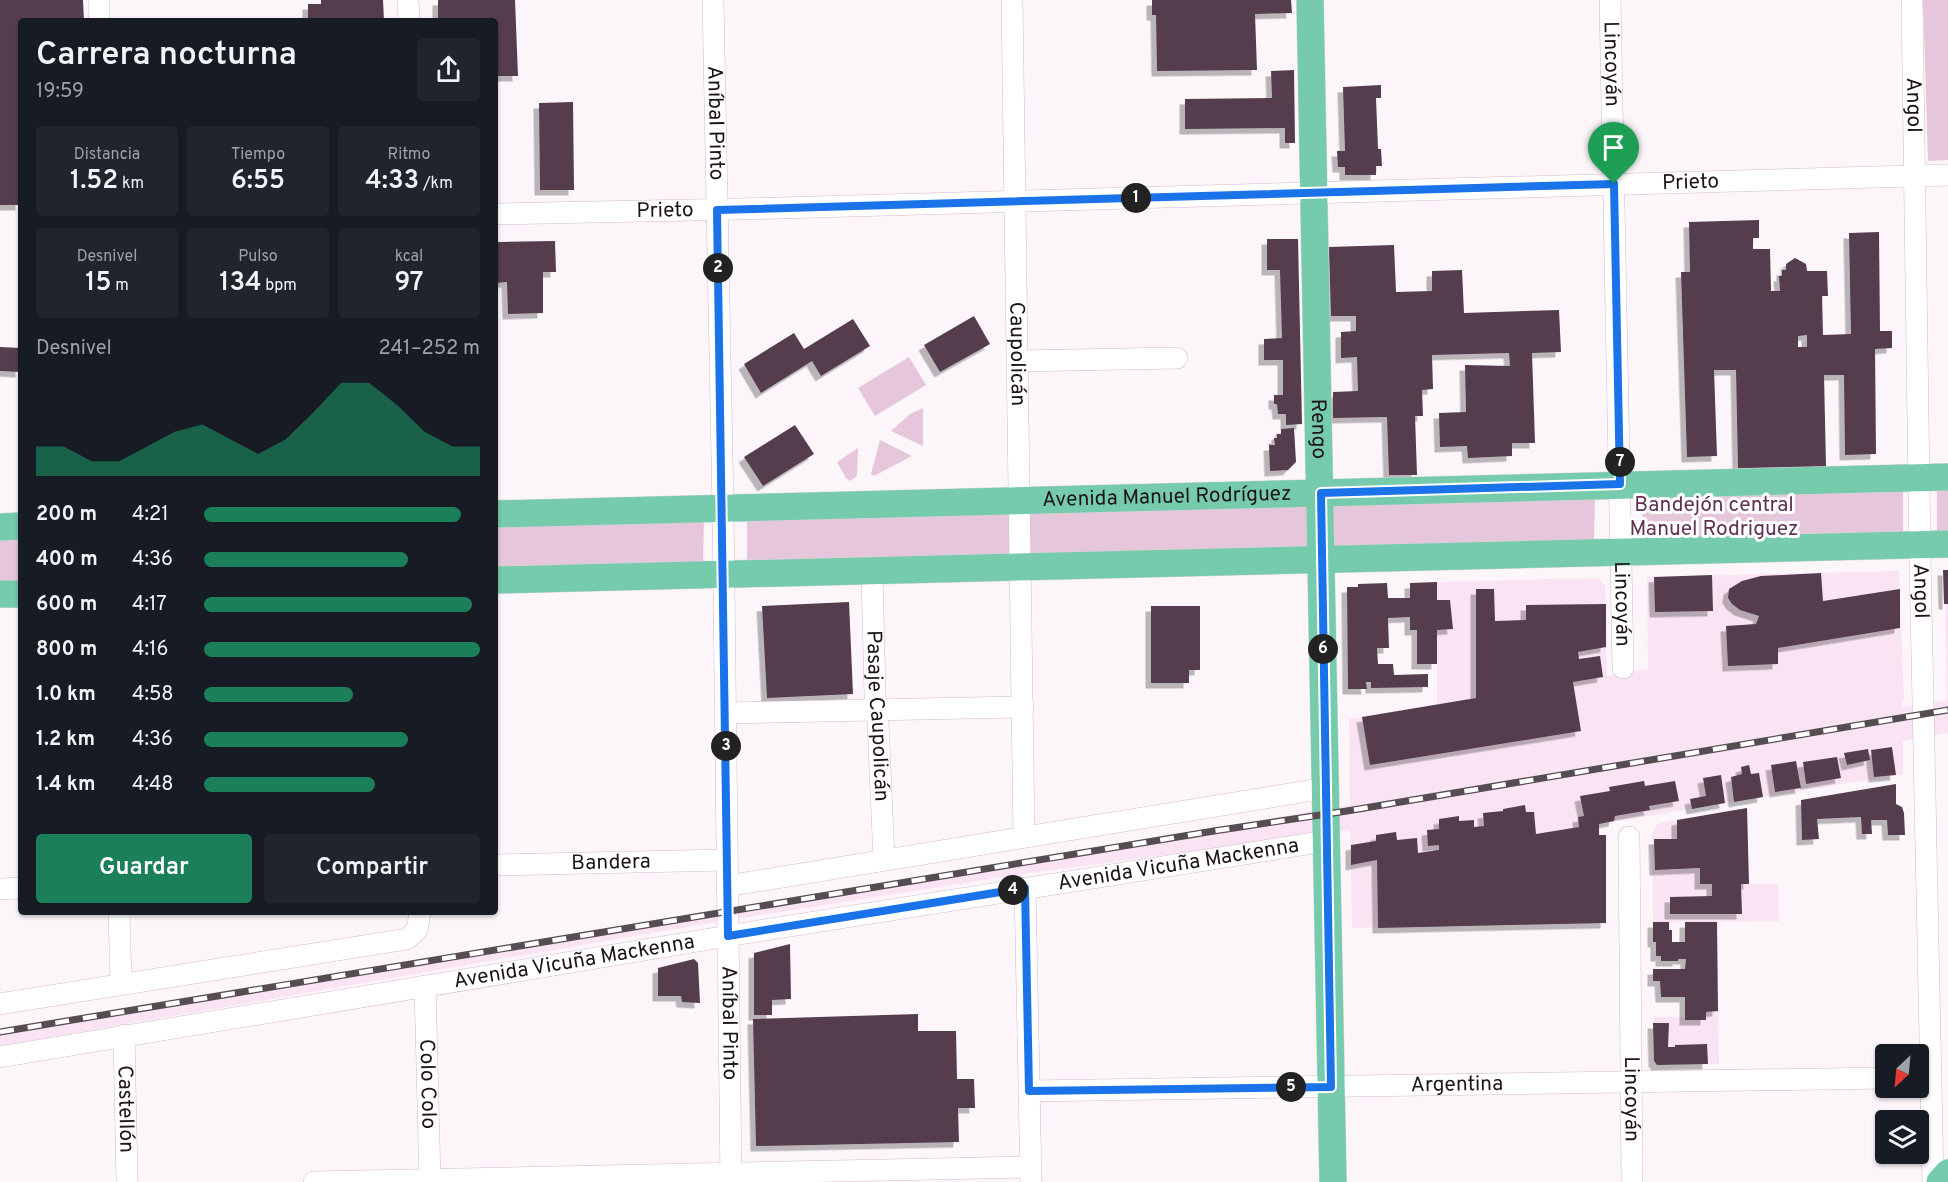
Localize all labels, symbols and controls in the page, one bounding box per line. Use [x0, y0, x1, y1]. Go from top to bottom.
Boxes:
street label: Lincoyán [1597, 21, 1626, 107]
text: Carrera nocturna [36, 35, 297, 77]
button: share [417, 38, 480, 101]
street label: Aníbal Pinto [701, 65, 730, 181]
street label: Angol [1900, 77, 1927, 133]
text: 19:59 [36, 79, 84, 105]
pin [1588, 122, 1639, 184]
icon: arrive [1597, 131, 1630, 164]
text: Distancia [74, 145, 140, 165]
text: Tiempo [231, 145, 285, 165]
text: Ritmo [388, 145, 430, 165]
text: 1.52 [70, 165, 118, 198]
text: 6:55 [231, 165, 285, 198]
text: 4:33 [365, 165, 419, 198]
street label: Prieto [1662, 168, 1720, 197]
text: km [118, 174, 144, 194]
text: /km [419, 174, 453, 194]
pin: 1 [1121, 183, 1151, 213]
text: 1 [1133, 188, 1139, 208]
street label: Prieto [636, 196, 694, 225]
text: Desnivel [77, 247, 137, 267]
text: Pulso [238, 247, 278, 267]
text: kcal [395, 247, 423, 267]
pin: 2 [703, 253, 733, 283]
text: 2 [713, 258, 723, 278]
text: 15 [85, 267, 111, 300]
text: 134 [219, 267, 262, 300]
text: 97 [394, 267, 424, 300]
text: m [111, 276, 129, 296]
text: bpm [262, 276, 297, 296]
street label: Caupolicán [1003, 301, 1031, 407]
text: Desnivel [36, 336, 112, 362]
text: 241–252 m [379, 336, 480, 362]
street label: Rengo [1304, 398, 1332, 459]
pin: 7 [1605, 447, 1635, 477]
text: 7 [1616, 452, 1624, 472]
street label: Avenida Manuel Rodríguez [1042, 480, 1292, 514]
park label: Bandejón central Manuel Rodriguez [1630, 492, 1798, 543]
text: 200 m [36, 502, 97, 528]
text: 4:21 [132, 502, 169, 528]
text: 400 m [36, 547, 98, 573]
text: 4:36 [132, 547, 173, 573]
street label: Lincoyán [1607, 561, 1636, 647]
street label: Angol [1907, 563, 1935, 619]
text: 600 m [36, 592, 97, 618]
text: 4:17 [132, 592, 167, 618]
street label: Pasaje Caupolicán [860, 630, 895, 802]
pin: 6 [1308, 634, 1338, 664]
text: 800 m [36, 637, 97, 663]
text: 4:16 [132, 637, 168, 663]
text: 6 [1318, 639, 1328, 659]
text: 1.0 km [36, 682, 96, 708]
text: 4:58 [132, 682, 174, 708]
text: 1.2 km [36, 727, 95, 753]
text: 4:36 [132, 727, 173, 753]
pin: 3 [711, 731, 741, 761]
text: 3 [721, 736, 731, 756]
text: 1.4 km [36, 772, 96, 798]
text: 4:48 [132, 772, 174, 798]
street label: Avenida Vicuña Mackenna [1056, 832, 1301, 897]
button: Guardar [36, 834, 252, 903]
button: Compartir [264, 834, 480, 903]
street label: Bandera [571, 848, 651, 877]
pin: 4 [998, 875, 1028, 905]
text: 4 [1008, 880, 1018, 900]
street label: Avenida Vicuña Mackenna [452, 928, 697, 995]
street label: Aníbal Pinto [715, 965, 743, 1080]
street label: Colo Colo [413, 1039, 442, 1129]
north arrow [1875, 1044, 1929, 1098]
map controls [1875, 1044, 1929, 1164]
street label: Lincoyán [1617, 1056, 1645, 1142]
street label: Castellón [111, 1065, 140, 1153]
street label: Argentina [1410, 1070, 1503, 1099]
pin: 5 [1276, 1072, 1306, 1102]
text: 5 [1286, 1077, 1296, 1097]
button: layers [1875, 1110, 1929, 1164]

